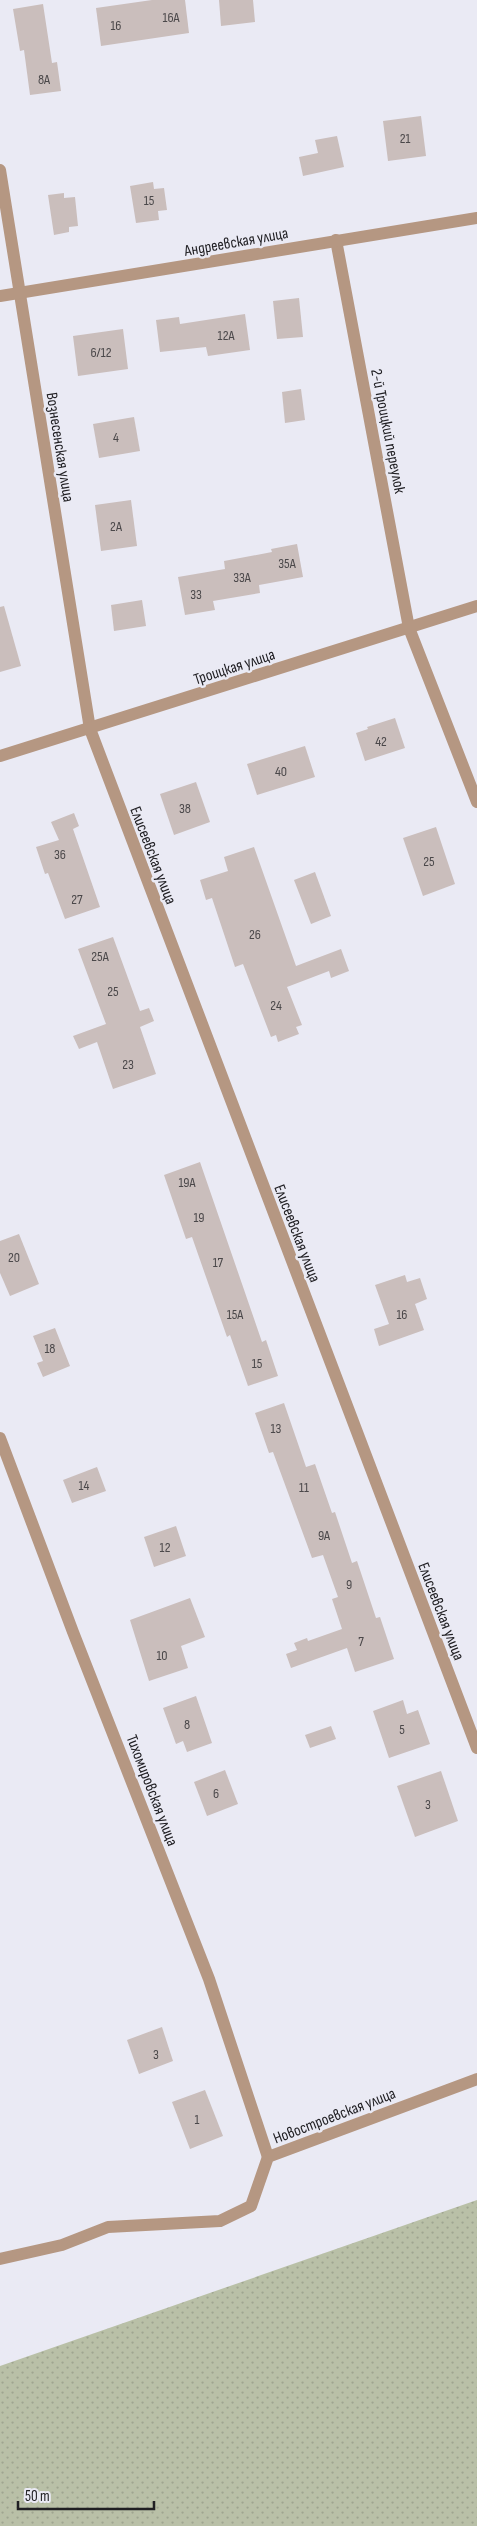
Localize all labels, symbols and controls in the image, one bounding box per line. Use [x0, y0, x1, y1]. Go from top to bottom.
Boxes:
house number: 16А [162, 9, 181, 26]
house number: 16 [110, 17, 122, 34]
house number: 8А [38, 71, 51, 88]
house number: 21 [400, 130, 410, 147]
house number: 15 [144, 192, 155, 209]
street label: Андреевская улица [182, 224, 290, 261]
house number: 12А [218, 327, 235, 344]
house number: 6/12 [90, 344, 112, 361]
street label: 2-й Троицкий переулок [366, 367, 409, 496]
street label: Вознесенская улица [41, 391, 78, 503]
house number: 4 [113, 429, 119, 446]
house number: 2А [110, 518, 123, 535]
house number: 35А [278, 555, 297, 572]
house number: 33А [233, 569, 252, 586]
house number: 33 [190, 586, 202, 603]
street label: Троицкая улица [191, 645, 277, 689]
house number: 42 [375, 733, 387, 750]
house number: 40 [275, 763, 287, 780]
house number: 38 [179, 800, 191, 817]
street label: Елисеевская улица [125, 804, 180, 907]
house number: 36 [54, 846, 66, 863]
house number: 25 [423, 853, 435, 870]
house number: 27 [71, 891, 83, 908]
house number: 26 [249, 926, 261, 943]
house number: 25А [91, 948, 110, 965]
house number: 25 [107, 983, 119, 1000]
house number: 24 [270, 997, 282, 1014]
house number: 23 [122, 1056, 134, 1073]
house number: 19А [178, 1174, 197, 1191]
street label: Елисеевская улица [269, 1182, 324, 1285]
house number: 19 [193, 1209, 205, 1226]
house number: 20 [8, 1249, 20, 1266]
house number: 17 [213, 1254, 224, 1271]
house number: 15А [227, 1306, 244, 1323]
house number: 16 [396, 1306, 408, 1323]
house number: 18 [44, 1340, 56, 1357]
house number: 15 [252, 1355, 263, 1372]
house number: 13 [271, 1420, 282, 1437]
house number: 14 [79, 1477, 90, 1494]
house number: 11 [299, 1479, 309, 1496]
house number: 9А [318, 1527, 331, 1544]
house number: 12 [160, 1539, 171, 1556]
street label: Елисеевская улица [413, 1560, 468, 1663]
house number: 9 [346, 1576, 352, 1593]
house number: 7 [358, 1633, 364, 1650]
house number: 10 [156, 1647, 168, 1664]
house number: 8 [184, 1716, 190, 1733]
house number: 5 [399, 1721, 405, 1738]
street label: Тихомировская улица [122, 1732, 182, 1849]
house number: 6 [213, 1785, 219, 1802]
house number: 3 [425, 1796, 431, 1813]
house number: 3 [153, 2046, 159, 2063]
street label: Новостроевская улица [271, 2084, 398, 2148]
house number: 1 [195, 2111, 200, 2128]
scale bar [18, 2478, 154, 2510]
text: 50 m [25, 2487, 50, 2506]

